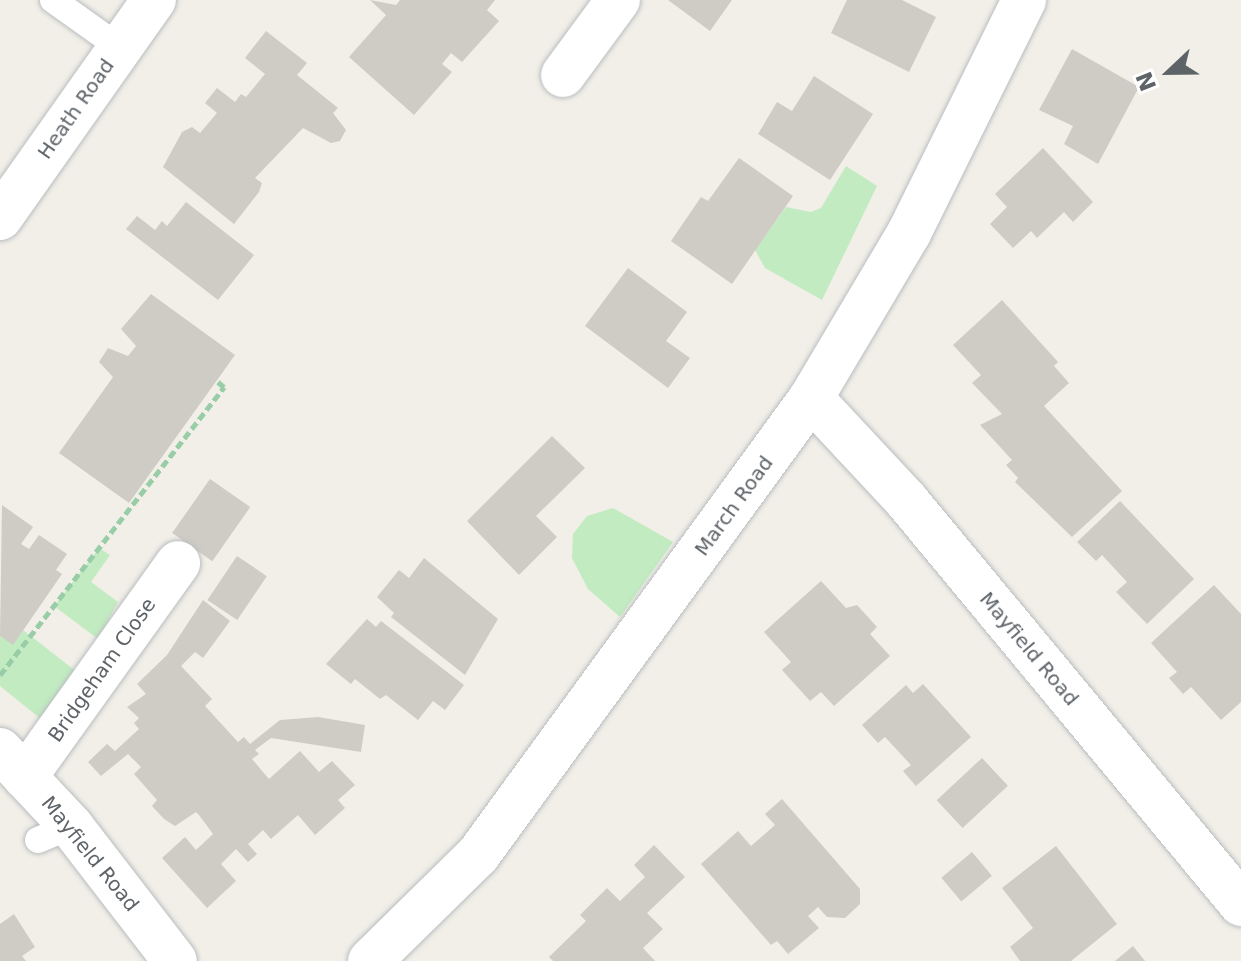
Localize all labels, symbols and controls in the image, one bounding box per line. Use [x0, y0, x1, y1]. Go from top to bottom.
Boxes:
north arrow [1129, 32, 1209, 112]
street label: Heath Road [33, 54, 119, 164]
text: N [1131, 68, 1161, 94]
street label: March Road [690, 451, 778, 561]
street label: Mayfield Road [974, 587, 1084, 711]
street label: Bridgeham Close [43, 593, 161, 747]
street label: Mayfield Road [36, 792, 144, 916]

